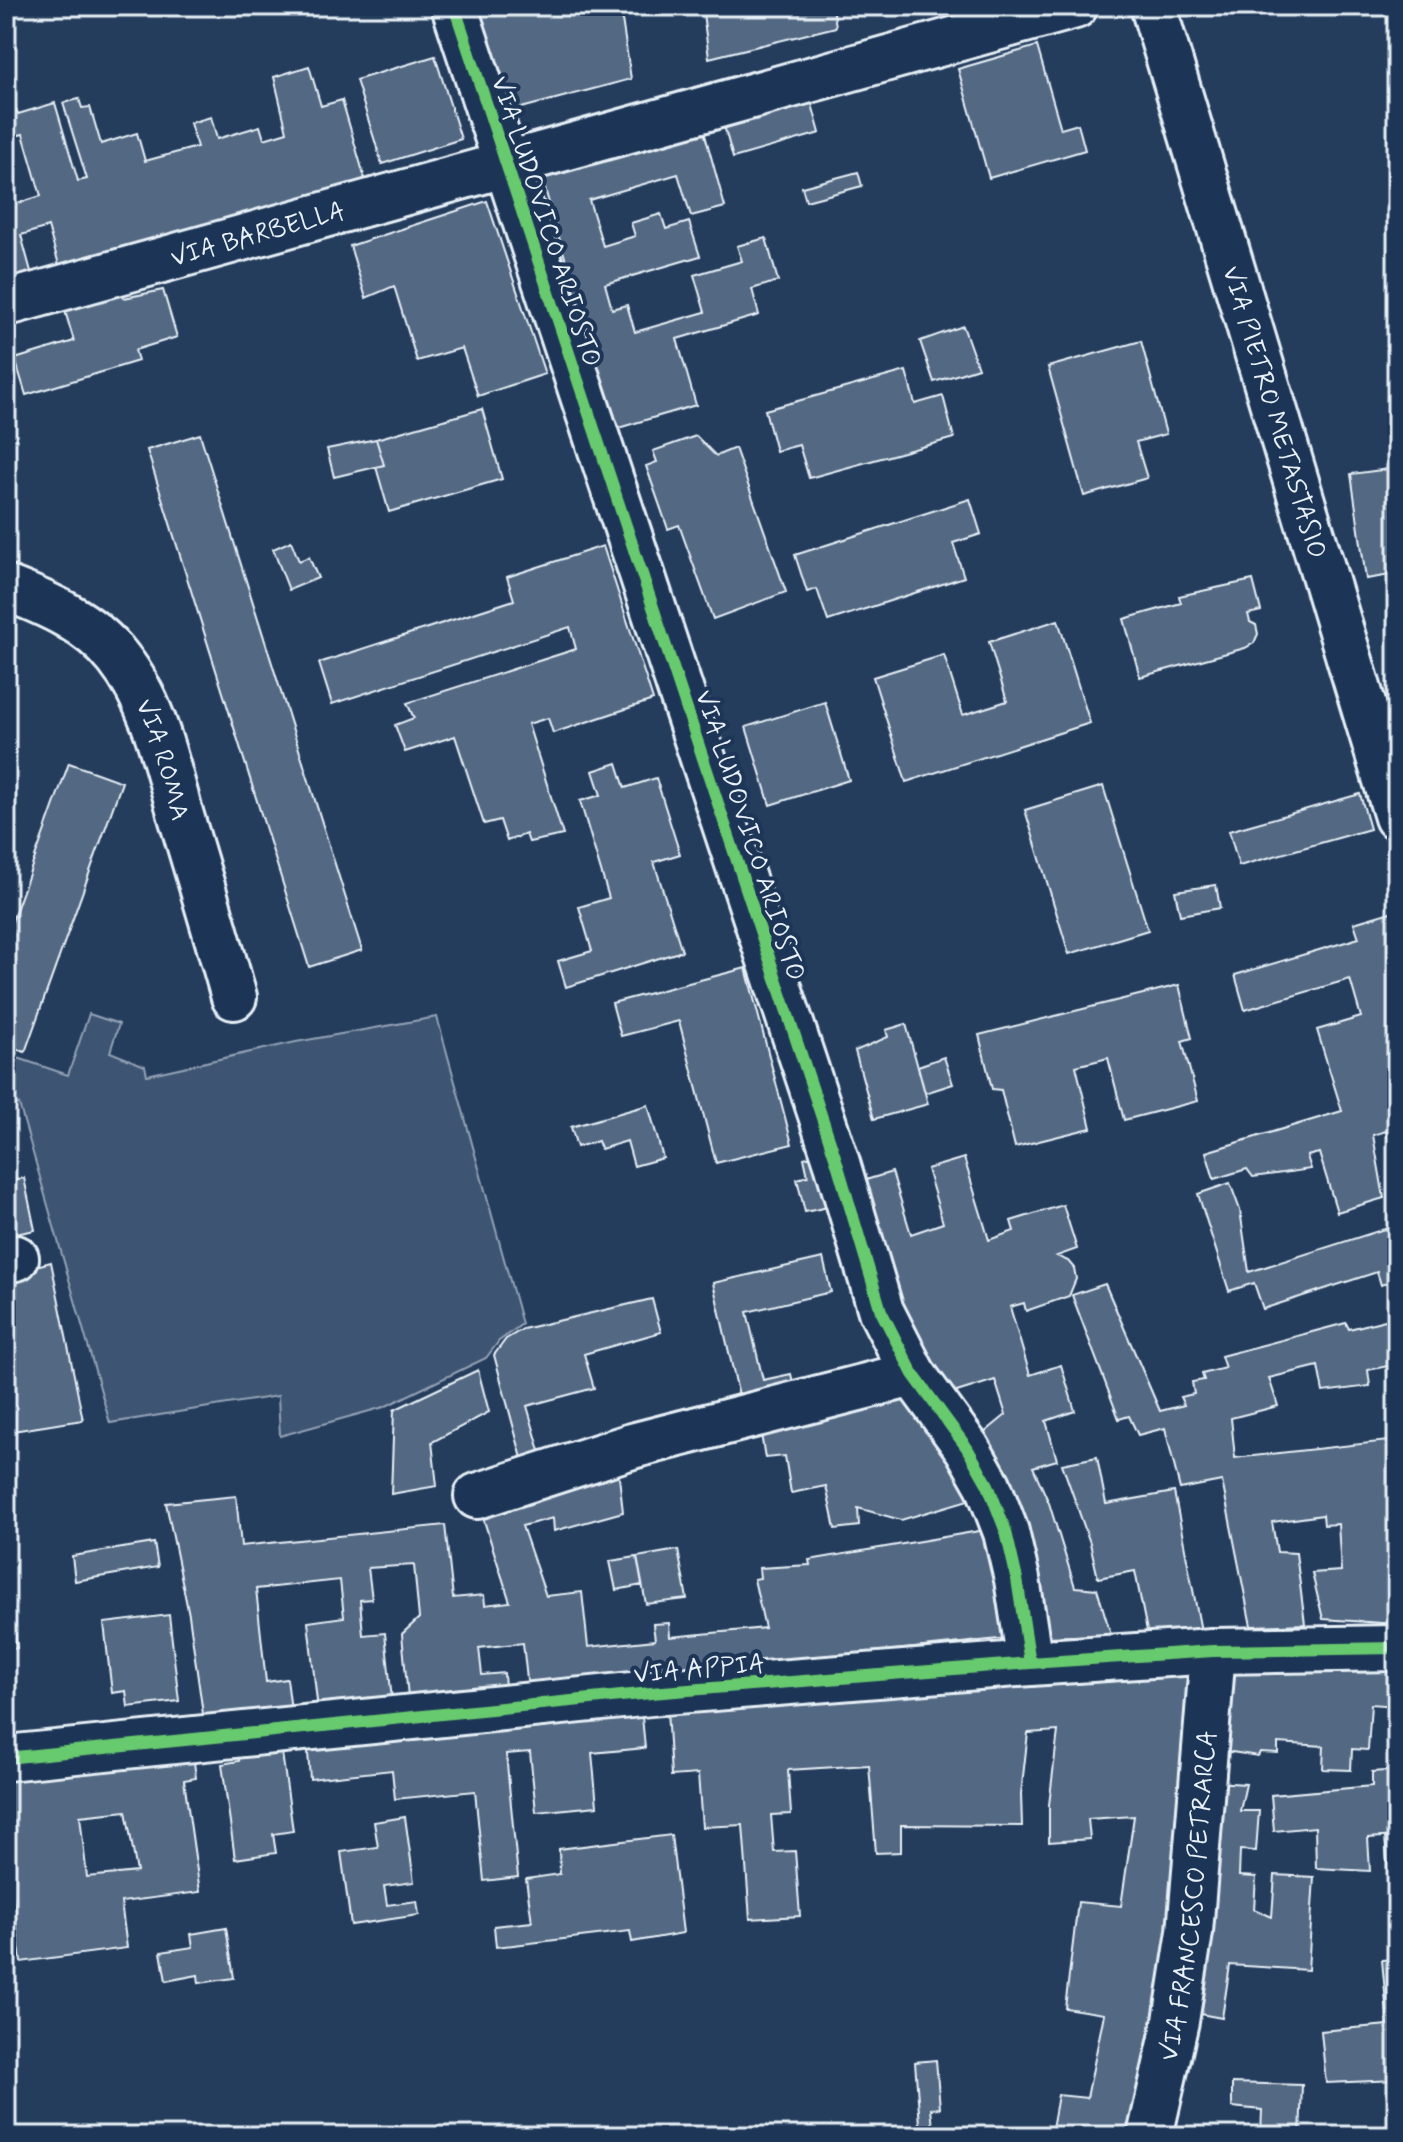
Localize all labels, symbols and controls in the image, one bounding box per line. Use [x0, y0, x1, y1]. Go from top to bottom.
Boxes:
street label: VIA LUDOVICO ARIOSTO [482, 72, 608, 372]
street label: VIA BARBELLA [167, 195, 349, 276]
street label: VIA PIETRO METASTASIO [1213, 262, 1333, 563]
street label: VIA LUDOVICO ARIOSTO [686, 686, 812, 986]
street label: VIA ROMA [126, 694, 196, 825]
street label: VIA APPIA [632, 1647, 766, 1693]
street label: VIA FRANCESCO PETRARCA [1152, 1729, 1225, 2065]

